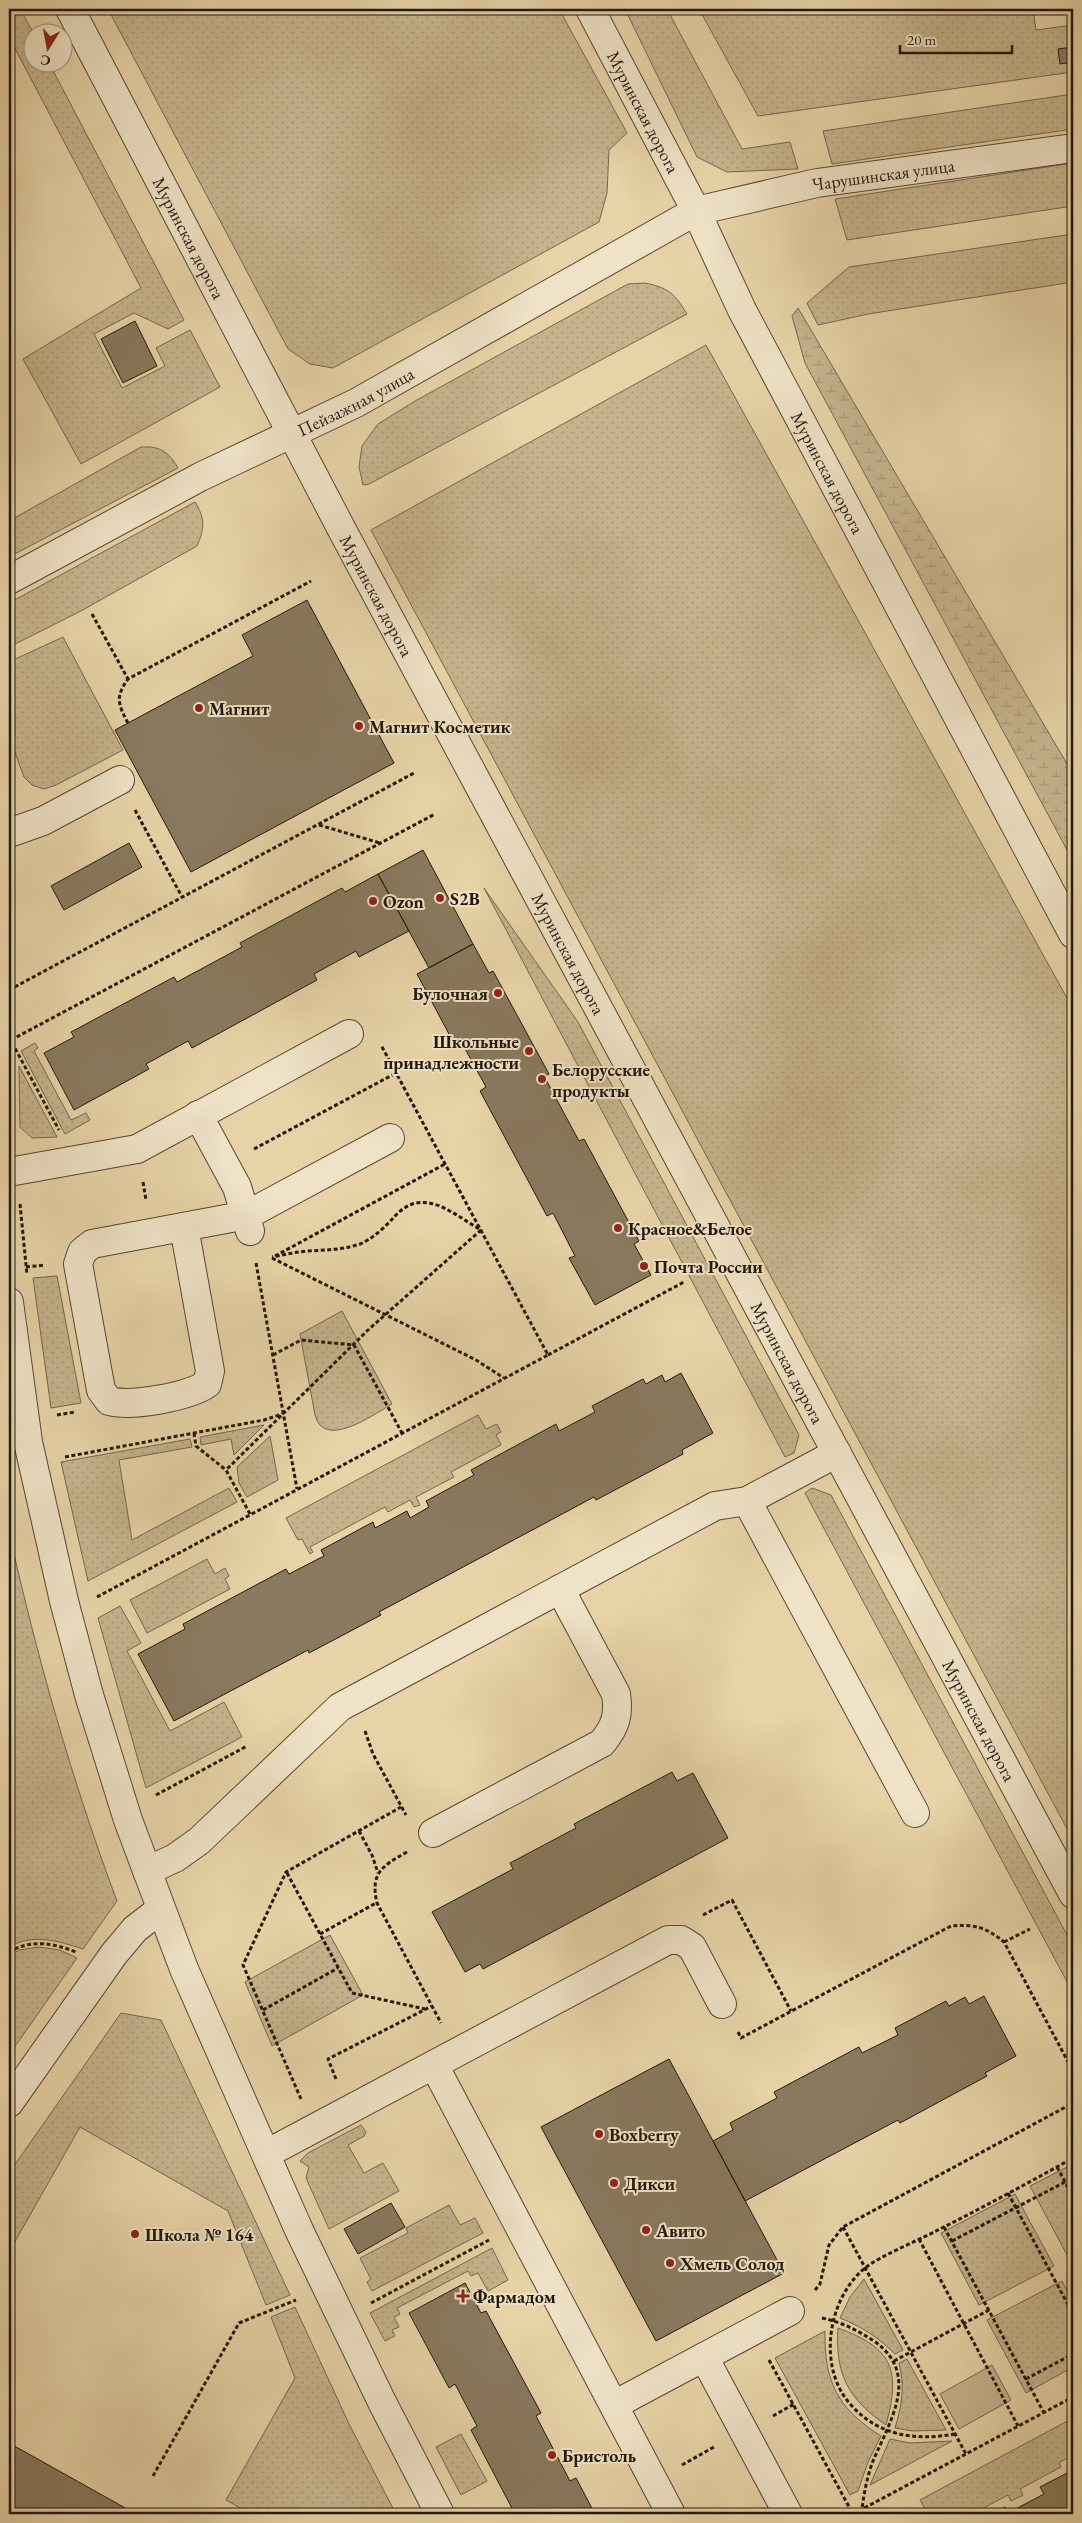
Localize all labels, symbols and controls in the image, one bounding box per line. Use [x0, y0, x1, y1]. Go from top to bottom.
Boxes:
north arrow [22, 22, 72, 72]
scale bar [900, 22, 1012, 54]
text: 20 m [907, 30, 936, 49]
street label: Муринская дорога [602, 47, 686, 177]
text: С [39, 51, 52, 71]
street label: Чарушинская улица [810, 153, 957, 195]
street label: Муринская дорога [148, 173, 231, 304]
street label: Пейзажная улица [293, 361, 418, 441]
street label: Муринская дорога [786, 407, 870, 538]
street label: Муринская дорога [335, 531, 420, 661]
place label: Магнит [209, 697, 269, 720]
marker: Магнит [193, 702, 205, 714]
place label: Магнит Косметик [369, 715, 511, 738]
marker: Магнит Косметик [353, 720, 365, 732]
place label: S2B [450, 887, 480, 910]
street label: Муринская дорога [527, 888, 611, 1019]
place label: Ozon [383, 890, 424, 913]
marker: S2B [434, 892, 446, 904]
marker: Ozon [367, 895, 379, 907]
place label: Булочная [412, 982, 488, 1005]
marker: Булочная [492, 987, 504, 999]
place label: Школьные принадлежности [383, 1030, 519, 1074]
marker: Школьные принадлежности [523, 1045, 535, 1057]
place label: Белорусские продукты [552, 1058, 651, 1102]
marker: Белорусские продукты [536, 1073, 548, 1085]
place label: Красное&Белое [628, 1217, 753, 1240]
marker: Красное&Белое [612, 1222, 624, 1234]
place label: Почта России [654, 1255, 763, 1278]
marker: Почта России [638, 1260, 650, 1272]
street label: Муринская дорога [746, 1297, 830, 1428]
street label: Муринская дорога [938, 1655, 1022, 1786]
place label: Boxberry [609, 2123, 679, 2146]
marker: Boxberry [593, 2128, 605, 2140]
place label: Дикси [624, 2172, 675, 2195]
marker: Дикси [608, 2177, 620, 2189]
place label: Авито [655, 2219, 705, 2242]
place label: Школа № 164 [145, 2223, 254, 2246]
marker: Авито [640, 2224, 652, 2236]
marker: Школа № 164 [129, 2228, 141, 2240]
place label: Хмель Солод [679, 2252, 785, 2275]
marker: Хмель Солод [664, 2257, 676, 2269]
place label: Фармадом [473, 2285, 556, 2308]
marker: Фармадом [457, 2290, 469, 2302]
place label: Бристоль [562, 2444, 636, 2467]
marker: Бристоль [546, 2449, 558, 2461]

